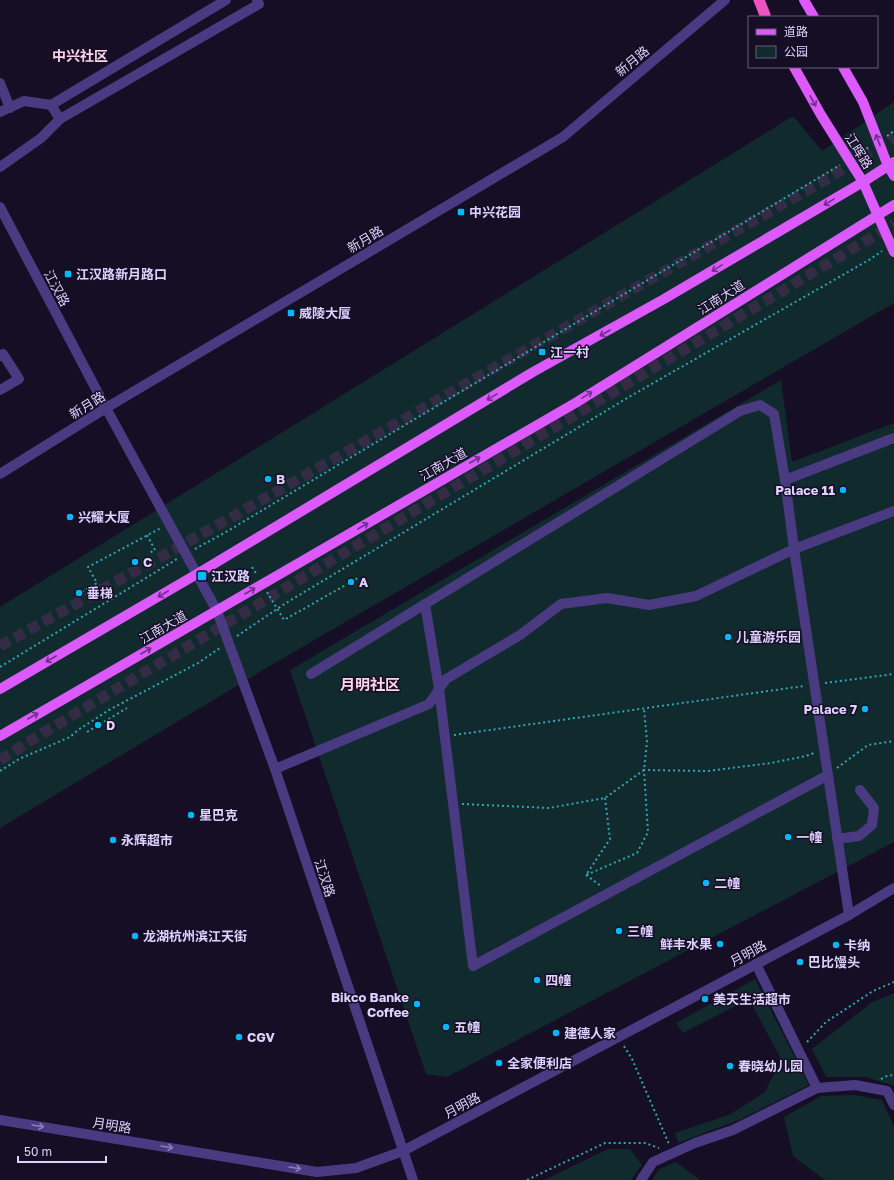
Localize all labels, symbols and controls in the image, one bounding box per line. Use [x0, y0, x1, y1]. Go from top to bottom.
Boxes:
legend [748, 16, 878, 68]
text: 道路 [784, 24, 808, 39]
street label: 新月路 [612, 42, 652, 80]
text: 公园 [784, 44, 808, 59]
district label: 中兴社区 [52, 47, 108, 64]
one-way arrow [810, 95, 818, 107]
street label: 江晖路 [842, 130, 876, 172]
one-way arrow [874, 135, 882, 147]
one-way arrow [823, 198, 835, 206]
place label: 中兴花园 [469, 204, 521, 220]
marker: 中兴花园 [456, 207, 466, 217]
street label: 新月路 [344, 222, 386, 256]
one-way arrow [711, 264, 723, 272]
place label: 江汉路新月路口 [76, 266, 167, 282]
street label: 江汉路 [41, 267, 73, 309]
marker: 江汉路新月路口 [63, 269, 73, 279]
street label: 江南大道 [695, 276, 747, 318]
place label: 威陵大厦 [299, 305, 351, 321]
marker: 威陵大厦 [286, 308, 296, 318]
one-way arrow [599, 330, 611, 337]
place label: 江一村 [550, 344, 589, 360]
marker: 江一村 [537, 347, 547, 357]
street label: 新月路 [66, 388, 108, 422]
one-way arrow [581, 391, 593, 399]
one-way arrow [487, 393, 498, 401]
street label: 江南大道 [416, 444, 470, 484]
one-way arrow [469, 456, 481, 464]
place label: B [276, 471, 285, 487]
marker: B [263, 474, 273, 484]
place label: Palace 11 [775, 482, 835, 498]
marker: Palace 11 [838, 485, 848, 495]
place label: 兴耀大厦 [78, 509, 130, 525]
marker: 兴耀大厦 [65, 512, 75, 522]
one-way arrow [356, 521, 368, 529]
place label: C [143, 554, 152, 570]
marker: C [130, 557, 140, 567]
place label: 江汉路 [211, 568, 250, 584]
marker: 江汉路 [196, 570, 208, 582]
place label: A [359, 574, 369, 590]
marker: A [346, 577, 356, 587]
place label: 垂梯 [87, 585, 113, 601]
one-way arrow [244, 587, 256, 595]
marker: 垂梯 [74, 588, 84, 598]
one-way arrow [157, 590, 169, 598]
street label: 江南大道 [136, 607, 190, 647]
place label: 儿童游乐园 [736, 629, 801, 645]
marker: 儿童游乐园 [723, 632, 733, 642]
one-way arrow [140, 647, 152, 655]
one-way arrow [45, 656, 57, 664]
district label: 月明社区 [340, 675, 400, 693]
place label: Palace 7 [804, 701, 857, 717]
marker: Palace 7 [860, 704, 870, 714]
one-way arrow [27, 711, 39, 719]
place label: D [106, 717, 115, 733]
marker: D [93, 720, 103, 730]
place label: 星巴克 [199, 807, 238, 823]
marker: 星巴克 [186, 810, 196, 820]
place label: 一幢 [796, 829, 822, 845]
place label: 永辉超市 [121, 832, 173, 848]
marker: 一幢 [783, 832, 793, 842]
marker: 永辉超市 [108, 835, 118, 845]
street label: 江汉路 [311, 857, 339, 899]
place label: 二幢 [714, 875, 740, 891]
marker: 二幢 [701, 878, 711, 888]
place label: 三幢 [627, 923, 653, 939]
marker: 三幢 [614, 926, 624, 936]
place label: 龙湖杭州滨江天街 [143, 928, 247, 944]
marker: 龙湖杭州滨江天街 [130, 931, 140, 941]
place label: 鲜丰水果 [660, 936, 712, 952]
street label: 月明路 [727, 937, 769, 969]
place label: 卡纳 [844, 937, 870, 953]
marker: 鲜丰水果 [715, 939, 725, 949]
marker: 卡纳 [831, 940, 841, 950]
place label: 巴比馒头 [808, 954, 860, 970]
marker: 巴比馒头 [795, 957, 805, 967]
place label: 四幢 [545, 972, 571, 988]
marker: 四幢 [532, 975, 542, 985]
place label: Bikco Banke Coffee [331, 989, 409, 1020]
place label: 美天生活超市 [713, 991, 791, 1007]
marker: 美天生活超市 [700, 994, 710, 1004]
marker: Bikco Banke Coffee [412, 999, 422, 1009]
place label: 五幢 [454, 1019, 480, 1035]
marker: 五幢 [441, 1022, 451, 1032]
place label: 建德人家 [564, 1025, 616, 1041]
marker: 建德人家 [551, 1028, 561, 1038]
place label: CGV [247, 1029, 276, 1045]
marker: CGV [234, 1032, 244, 1042]
place label: 全家便利店 [507, 1055, 572, 1071]
marker: 全家便利店 [494, 1058, 504, 1068]
place label: 春晓幼儿园 [738, 1058, 803, 1074]
marker: 春晓幼儿园 [725, 1061, 735, 1071]
street label: 月明路 [441, 1089, 483, 1121]
street label: 月明路 [91, 1114, 133, 1136]
one-way arrow [32, 1122, 45, 1130]
scale bar [18, 1138, 106, 1164]
one-way arrow [160, 1143, 173, 1151]
text: 50 m [24, 1144, 52, 1159]
one-way arrow [288, 1165, 301, 1173]

